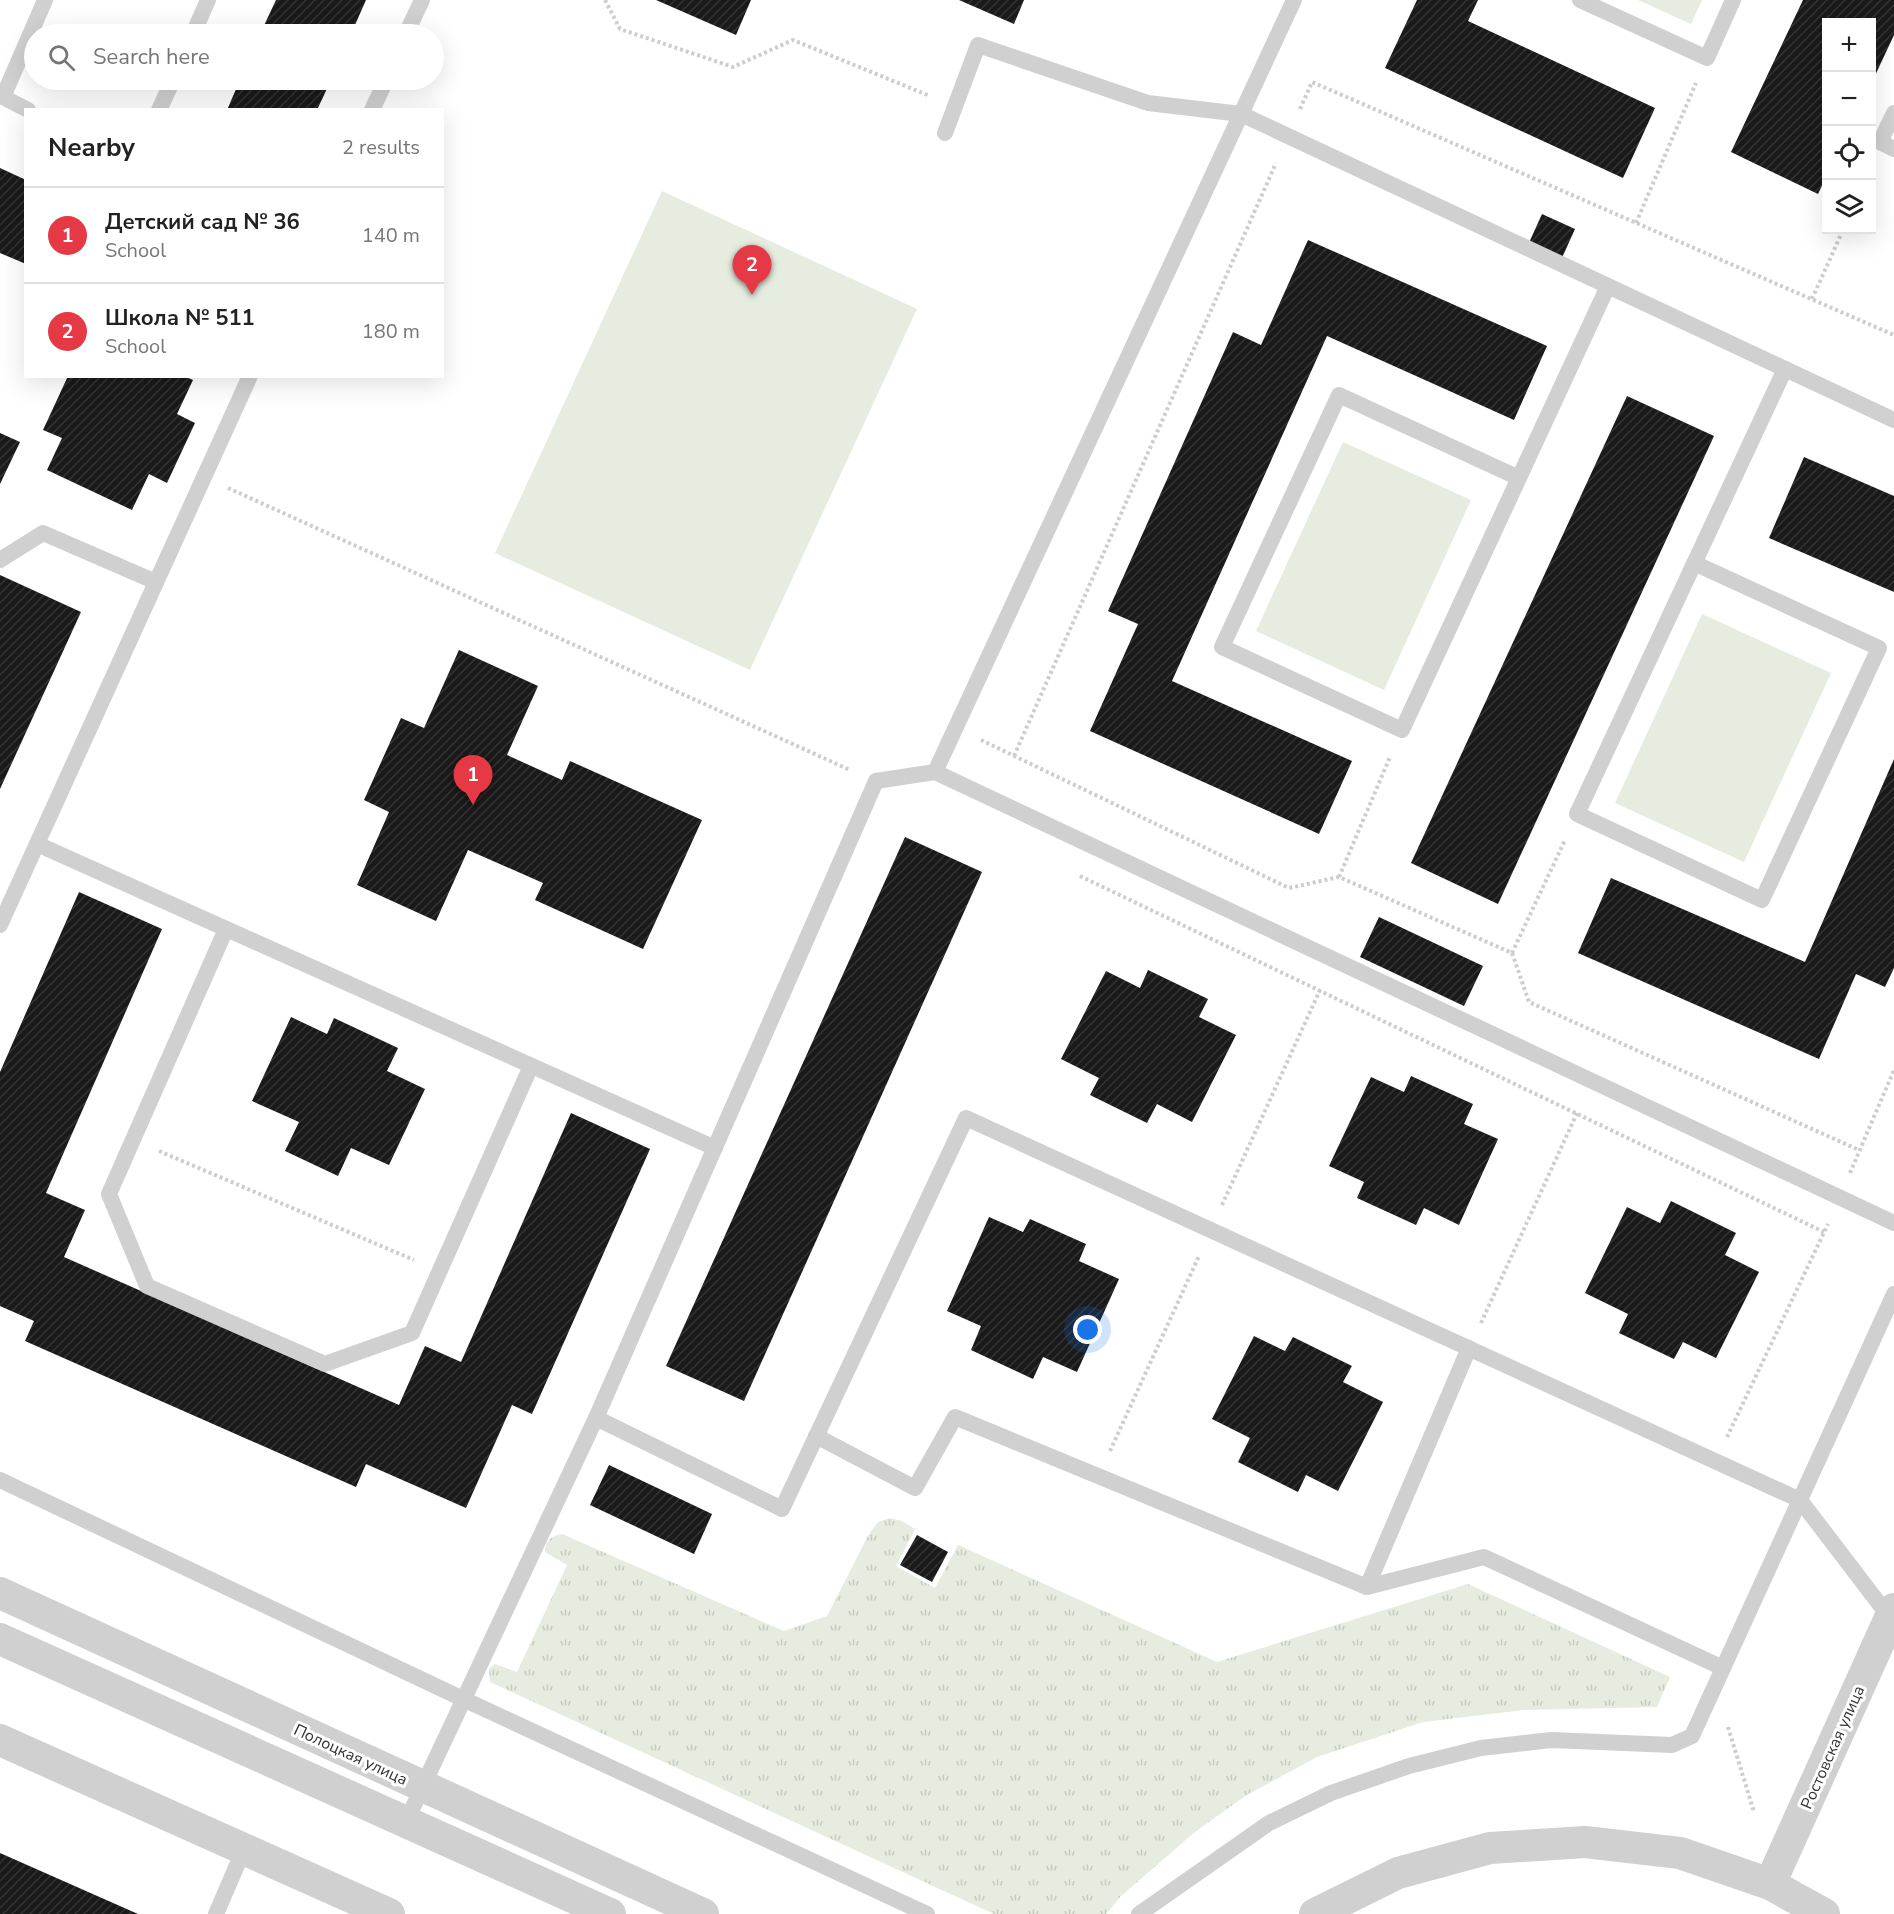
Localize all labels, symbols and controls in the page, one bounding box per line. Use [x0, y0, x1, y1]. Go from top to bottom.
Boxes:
map controls [1822, 18, 1876, 234]
button: + [1822, 18, 1876, 72]
search box [24, 24, 444, 90]
icon: search [45, 41, 78, 74]
text: Search here [93, 42, 210, 72]
button: − [1822, 72, 1876, 126]
button: locate [1822, 126, 1876, 180]
text: Nearby [48, 130, 135, 165]
text: 2 results [342, 134, 420, 161]
button: layers [1822, 180, 1876, 234]
text: Детский сад № 36 [105, 207, 300, 237]
text: 1 [62, 222, 74, 249]
text: 140 m [362, 222, 420, 249]
text: School [105, 237, 166, 264]
pin: 2 [732, 246, 771, 295]
text: Школа № 511 [105, 303, 255, 333]
text: 2 [62, 318, 74, 345]
text: 180 m [362, 318, 420, 345]
text: School [105, 333, 166, 360]
pin: 1 [454, 756, 492, 805]
your location [1073, 1315, 1102, 1344]
street label: Ростовская улица [1796, 1682, 1870, 1813]
street label: Полоцкая улица [290, 1719, 411, 1791]

